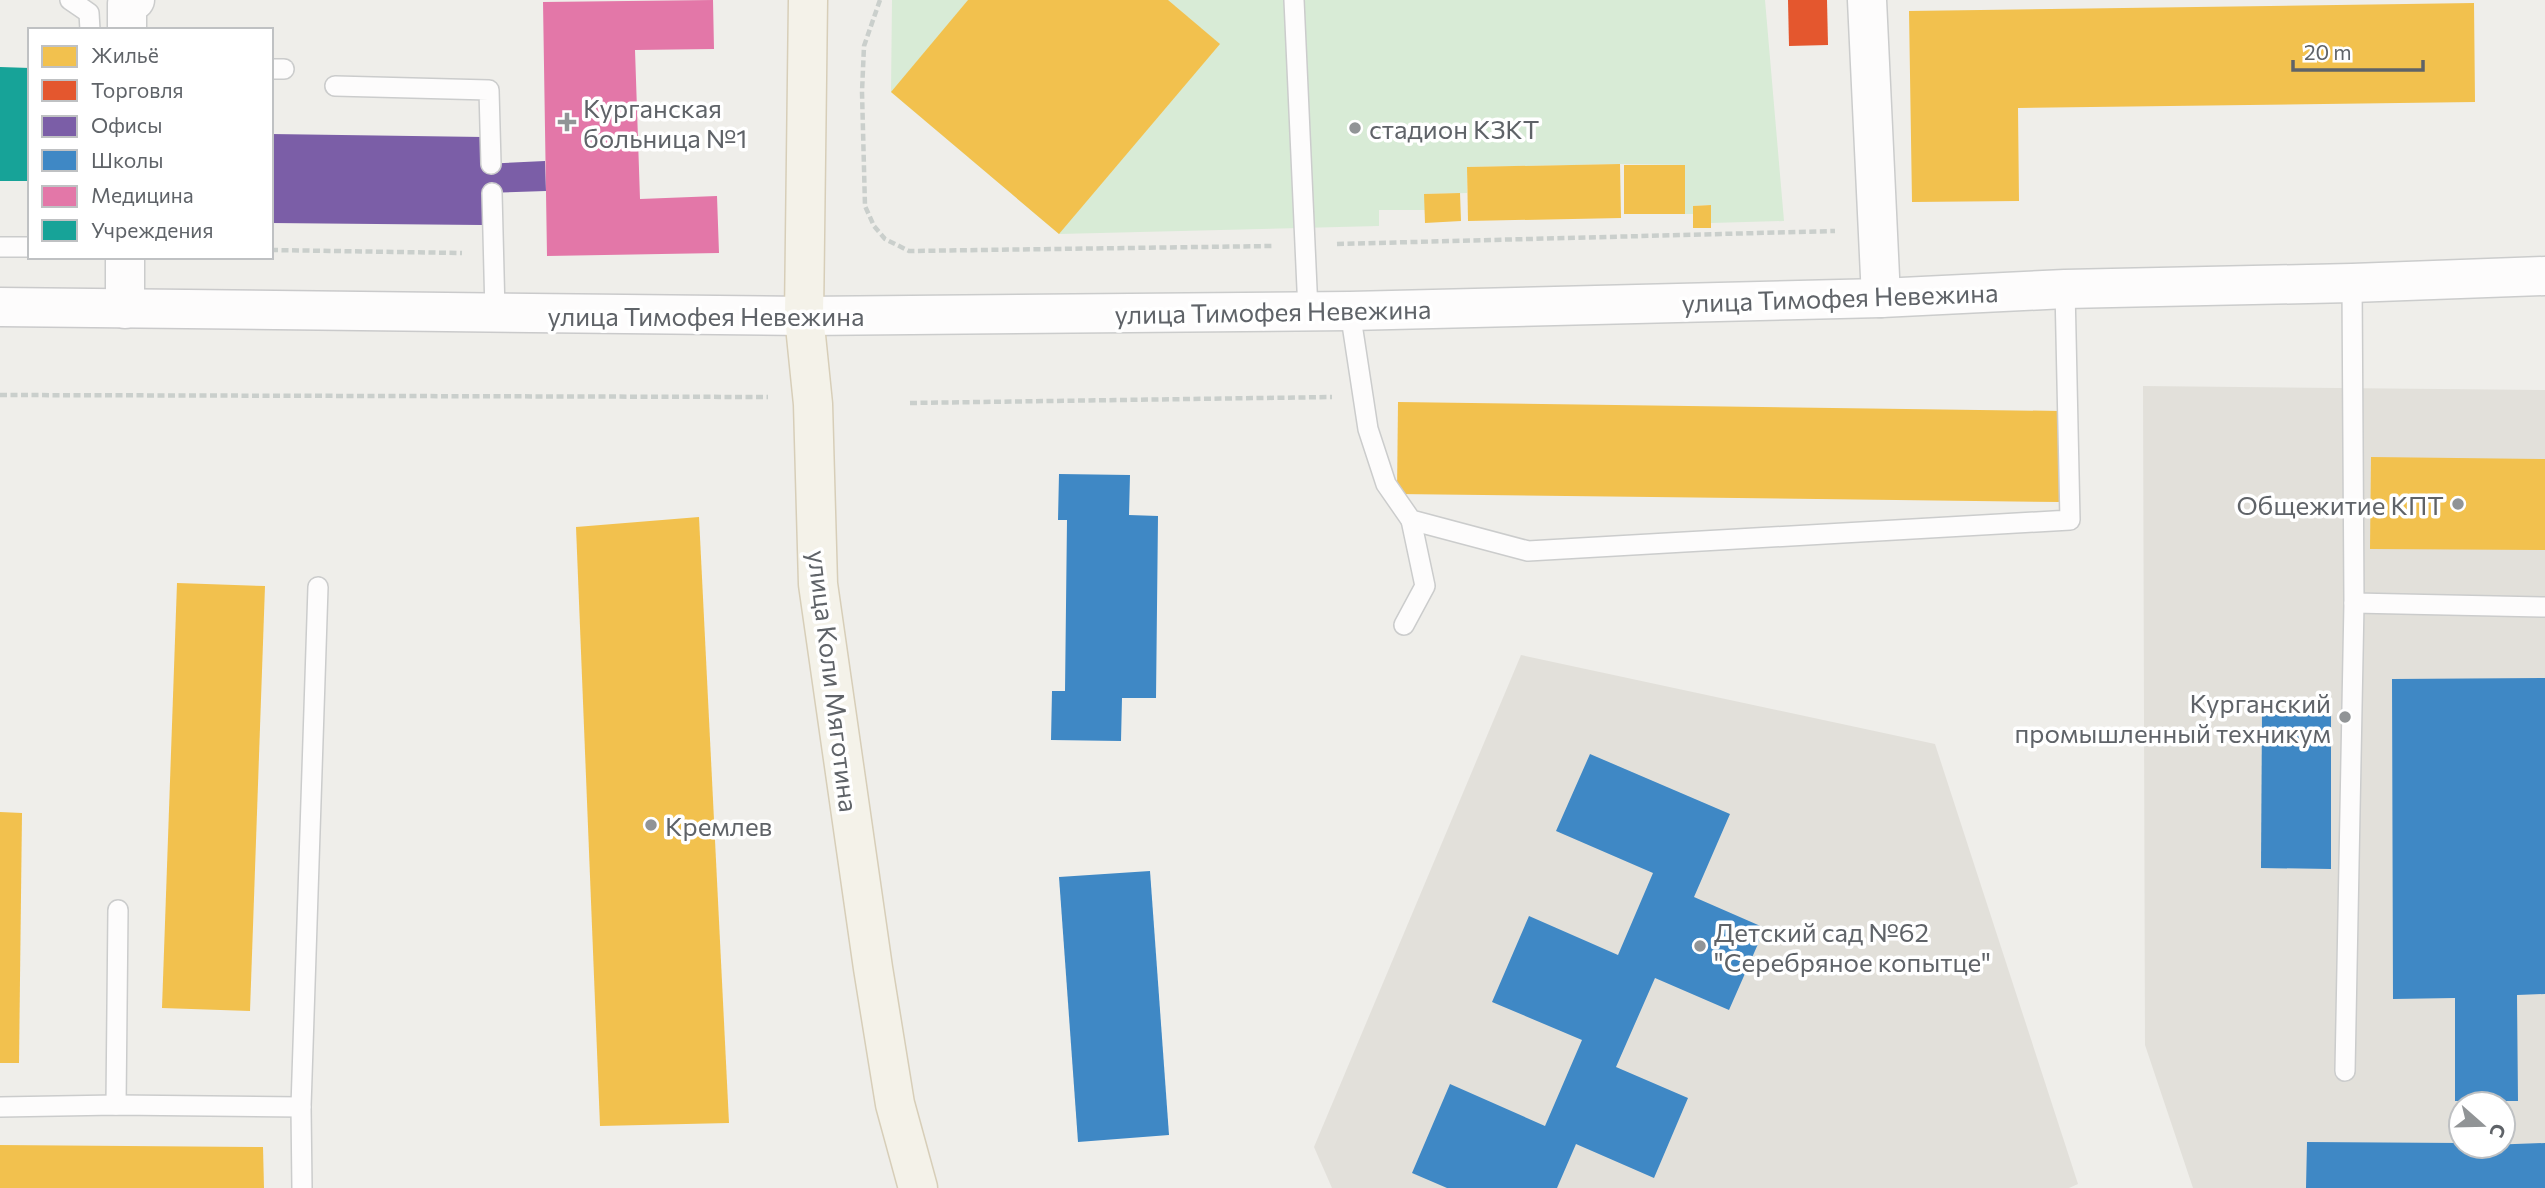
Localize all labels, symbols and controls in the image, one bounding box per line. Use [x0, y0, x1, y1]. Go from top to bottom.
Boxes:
legend [28, 28, 273, 259]
scale bar [2293, 28, 2422, 72]
text: 20 m [2304, 39, 2352, 64]
text: Жильё [91, 42, 159, 67]
text: Торговля [91, 77, 184, 102]
place label: Курганская больница №1 [583, 92, 747, 153]
text: Офисы [91, 112, 162, 137]
marker: Курганская больница №1 [557, 112, 577, 132]
place label: стадион КЗКТ [1369, 113, 1539, 144]
marker: стадион КЗКТ [1347, 120, 1363, 136]
text: Школы [91, 147, 163, 172]
text: Медицина [91, 182, 194, 207]
text: Учреждения [91, 217, 213, 242]
street label: улица Тимофея Невежина [1681, 276, 1999, 318]
street label: улица Тимофея Невежина [1114, 293, 1432, 329]
street label: улица Тимофея Невежина [548, 300, 864, 331]
place label: Общежитие КПТ [2236, 489, 2444, 520]
marker: Общежитие КПТ [2450, 496, 2466, 512]
street label: улица Коли Мяготина [803, 548, 865, 814]
place label: Курганский промышленный техникум [2014, 687, 2331, 748]
marker: Курганский промышленный техникум [2337, 709, 2353, 725]
place label: Кремлев [665, 810, 772, 841]
marker: Кремлев [643, 817, 659, 833]
place label: Детский сад №62 "Серебряное копытце" [1714, 916, 1991, 977]
marker: Детский сад №62 "Серебряное копытце" [1692, 938, 1708, 954]
north arrow [2447, 1090, 2517, 1160]
text: С [2485, 1121, 2511, 1141]

